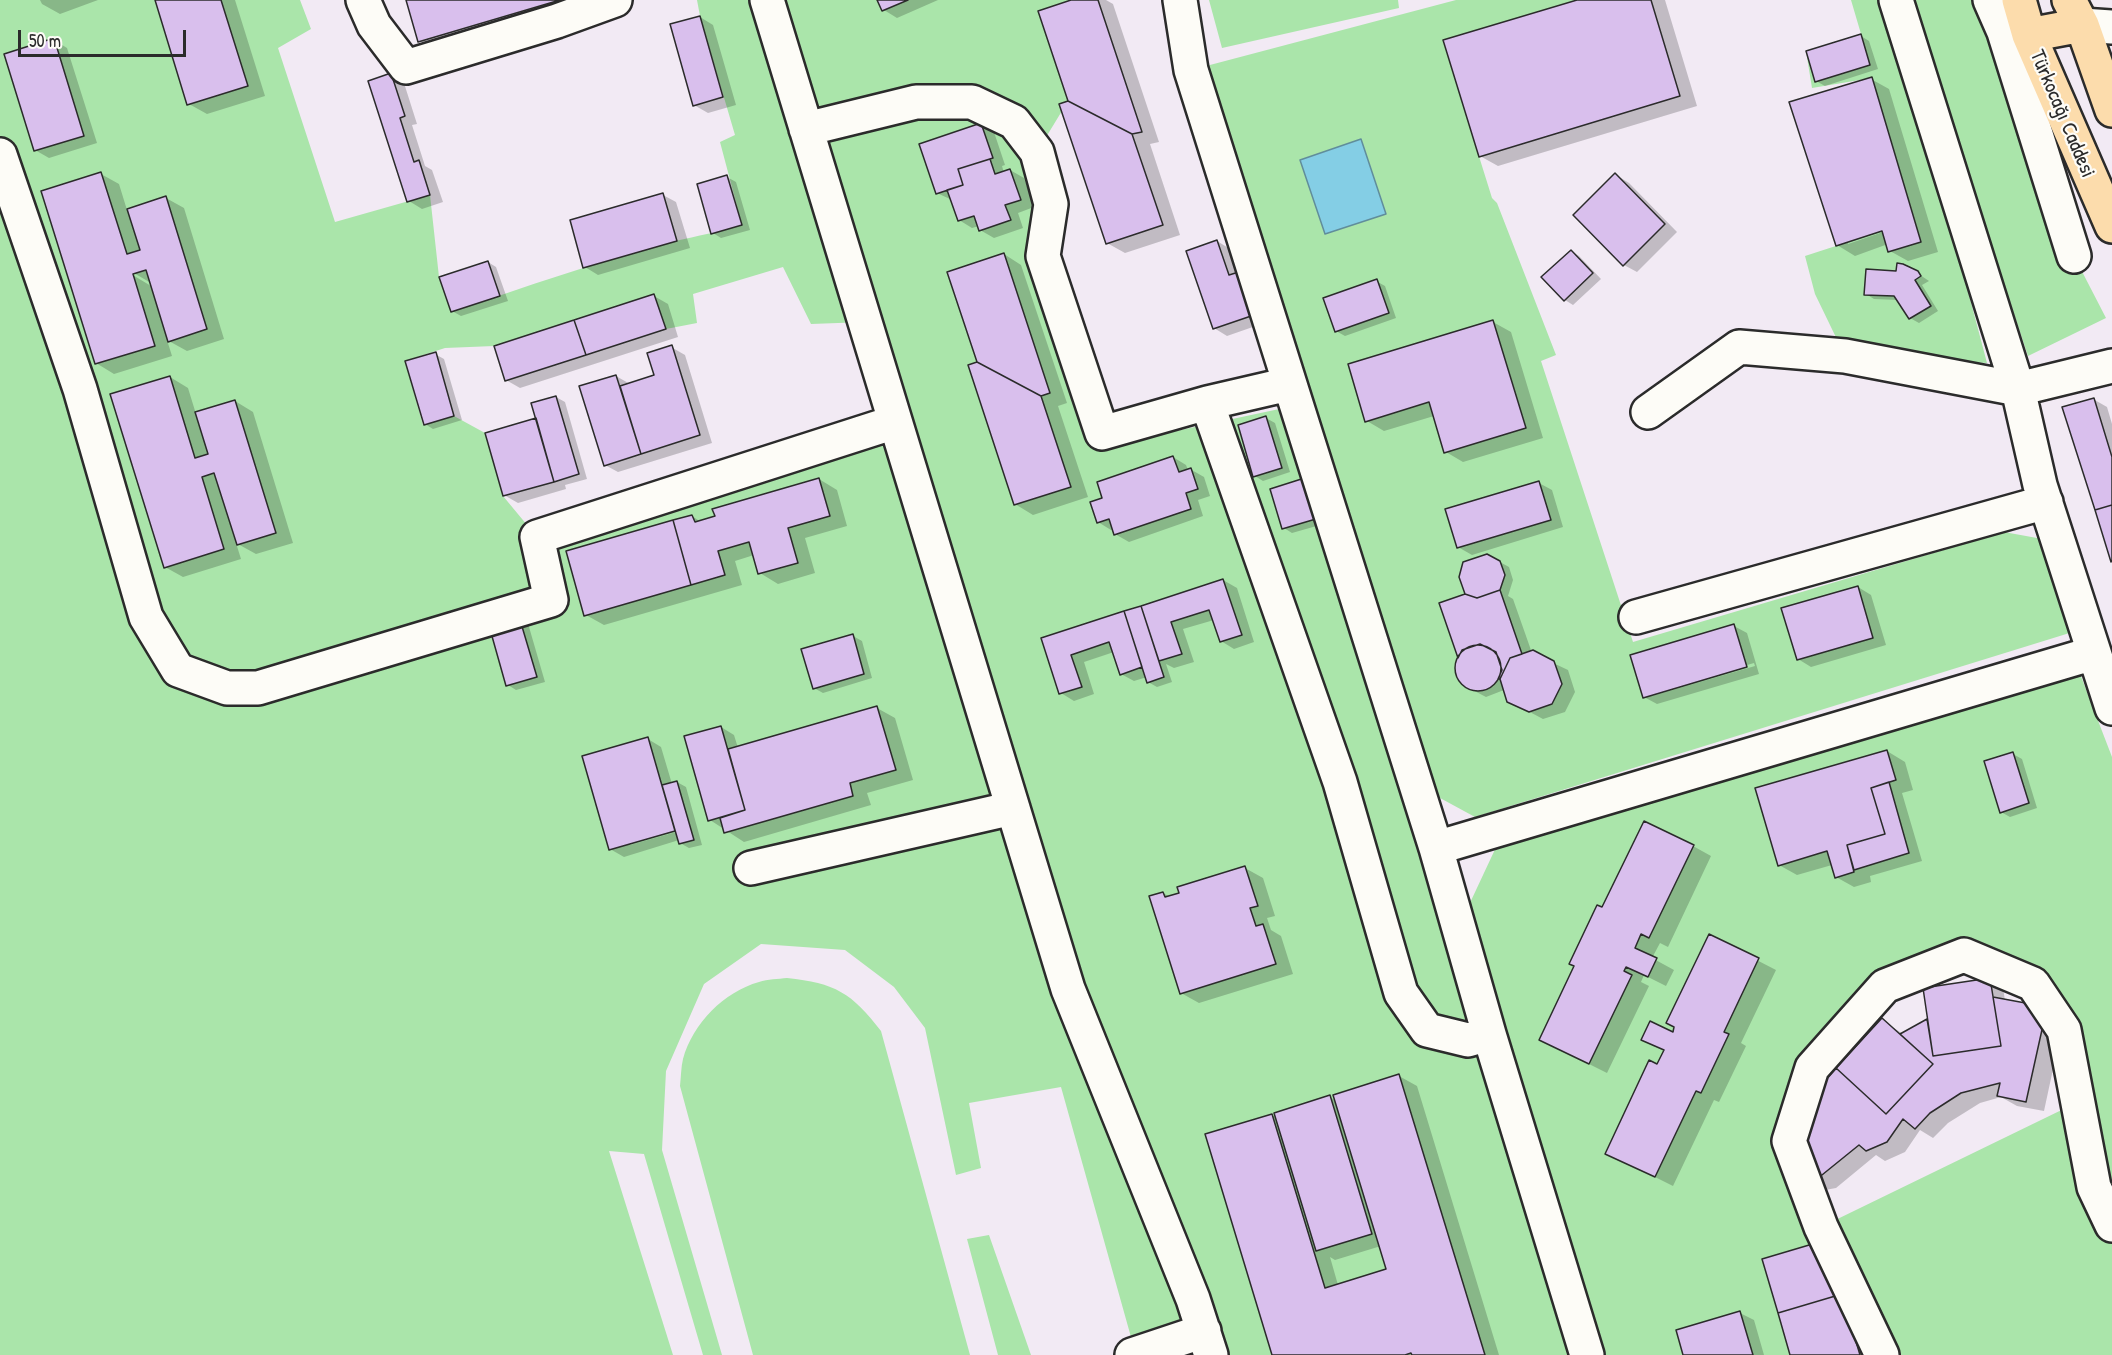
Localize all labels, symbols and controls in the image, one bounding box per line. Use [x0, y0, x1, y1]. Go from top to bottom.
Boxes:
scale bar [21, 18, 189, 56]
text: 50 m [29, 28, 61, 53]
street label: Türkocağı Caddesi [2024, 46, 2100, 182]

